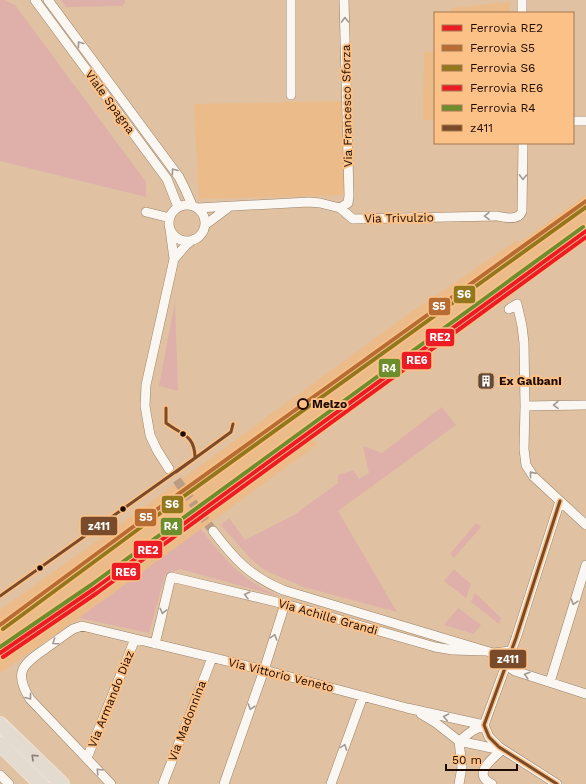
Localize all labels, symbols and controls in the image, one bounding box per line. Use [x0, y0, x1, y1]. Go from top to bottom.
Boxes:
legend [434, 12, 574, 144]
one-way arrow [341, 17, 349, 23]
text: Ferrovia RE2 [470, 21, 543, 35]
one-way arrow [78, 41, 85, 48]
text: Ferrovia S5 [470, 41, 535, 55]
street label: Via Francesco Sforza [339, 44, 355, 168]
text: Ferrovia S6 [470, 61, 535, 75]
street label: Viale Spagna [82, 68, 138, 137]
text: Ferrovia RE6 [470, 81, 543, 95]
text: Ferrovia R4 [470, 101, 536, 115]
text: z411 [470, 121, 493, 135]
one-way arrow [172, 168, 179, 175]
one-way arrow [519, 174, 527, 180]
street label: Via Trivulzio [364, 210, 434, 226]
one-way arrow [484, 212, 490, 221]
line badge: S6 [453, 285, 476, 304]
text: S6 [457, 288, 471, 301]
line badge: S5 [428, 297, 451, 316]
text: S5 [432, 300, 446, 313]
line badge: RE2 [425, 328, 455, 347]
text: RE2 [429, 331, 451, 344]
line badge: RE6 [401, 351, 432, 370]
text: RE6 [406, 354, 428, 367]
line badge: R4 [378, 358, 401, 378]
text: R4 [382, 362, 396, 375]
building icon: Ex Galbani [476, 371, 496, 391]
place label: Ex Galbani [499, 374, 562, 388]
place label: Melzo [312, 397, 347, 411]
marker: Melzo [297, 398, 309, 410]
one-way arrow [553, 401, 559, 409]
unlabelled marker [178, 429, 188, 439]
one-way arrow [530, 471, 537, 478]
line badge: S6 [161, 495, 184, 514]
text: S6 [165, 498, 179, 511]
unlabelled marker [118, 504, 128, 514]
line badge: S5 [134, 508, 157, 527]
text: S5 [139, 511, 153, 524]
line badge: z411 [80, 516, 118, 536]
line badge: R4 [160, 517, 183, 536]
text: z411 [88, 520, 110, 533]
text: R4 [164, 520, 178, 533]
line badge: RE2 [133, 540, 163, 559]
text: RE2 [137, 544, 159, 557]
line badge: RE6 [111, 562, 141, 581]
unlabelled marker [35, 563, 45, 573]
text: RE6 [115, 566, 137, 579]
one-way arrow [244, 591, 251, 600]
street label: Via Achille Grandi [277, 596, 379, 638]
one-way arrow [570, 598, 579, 605]
one-way arrow [159, 607, 167, 614]
one-way arrow [269, 634, 278, 641]
one-way arrow [52, 637, 59, 645]
street label: Via Armando Diaz [85, 648, 137, 750]
line badge: z411 [489, 649, 527, 669]
text: z411 [497, 653, 519, 666]
street label: Via Vittorio Veneto [227, 655, 335, 695]
one-way arrow [524, 671, 531, 680]
street label: Via Madonnina [165, 678, 209, 763]
one-way arrow [25, 693, 32, 700]
one-way arrow [247, 703, 256, 710]
one-way arrow [443, 713, 449, 721]
one-way arrow [340, 744, 348, 751]
scale bar [446, 746, 517, 772]
text: 50 m [452, 753, 482, 767]
one-way arrow [31, 754, 39, 762]
one-way arrow [96, 768, 104, 776]

